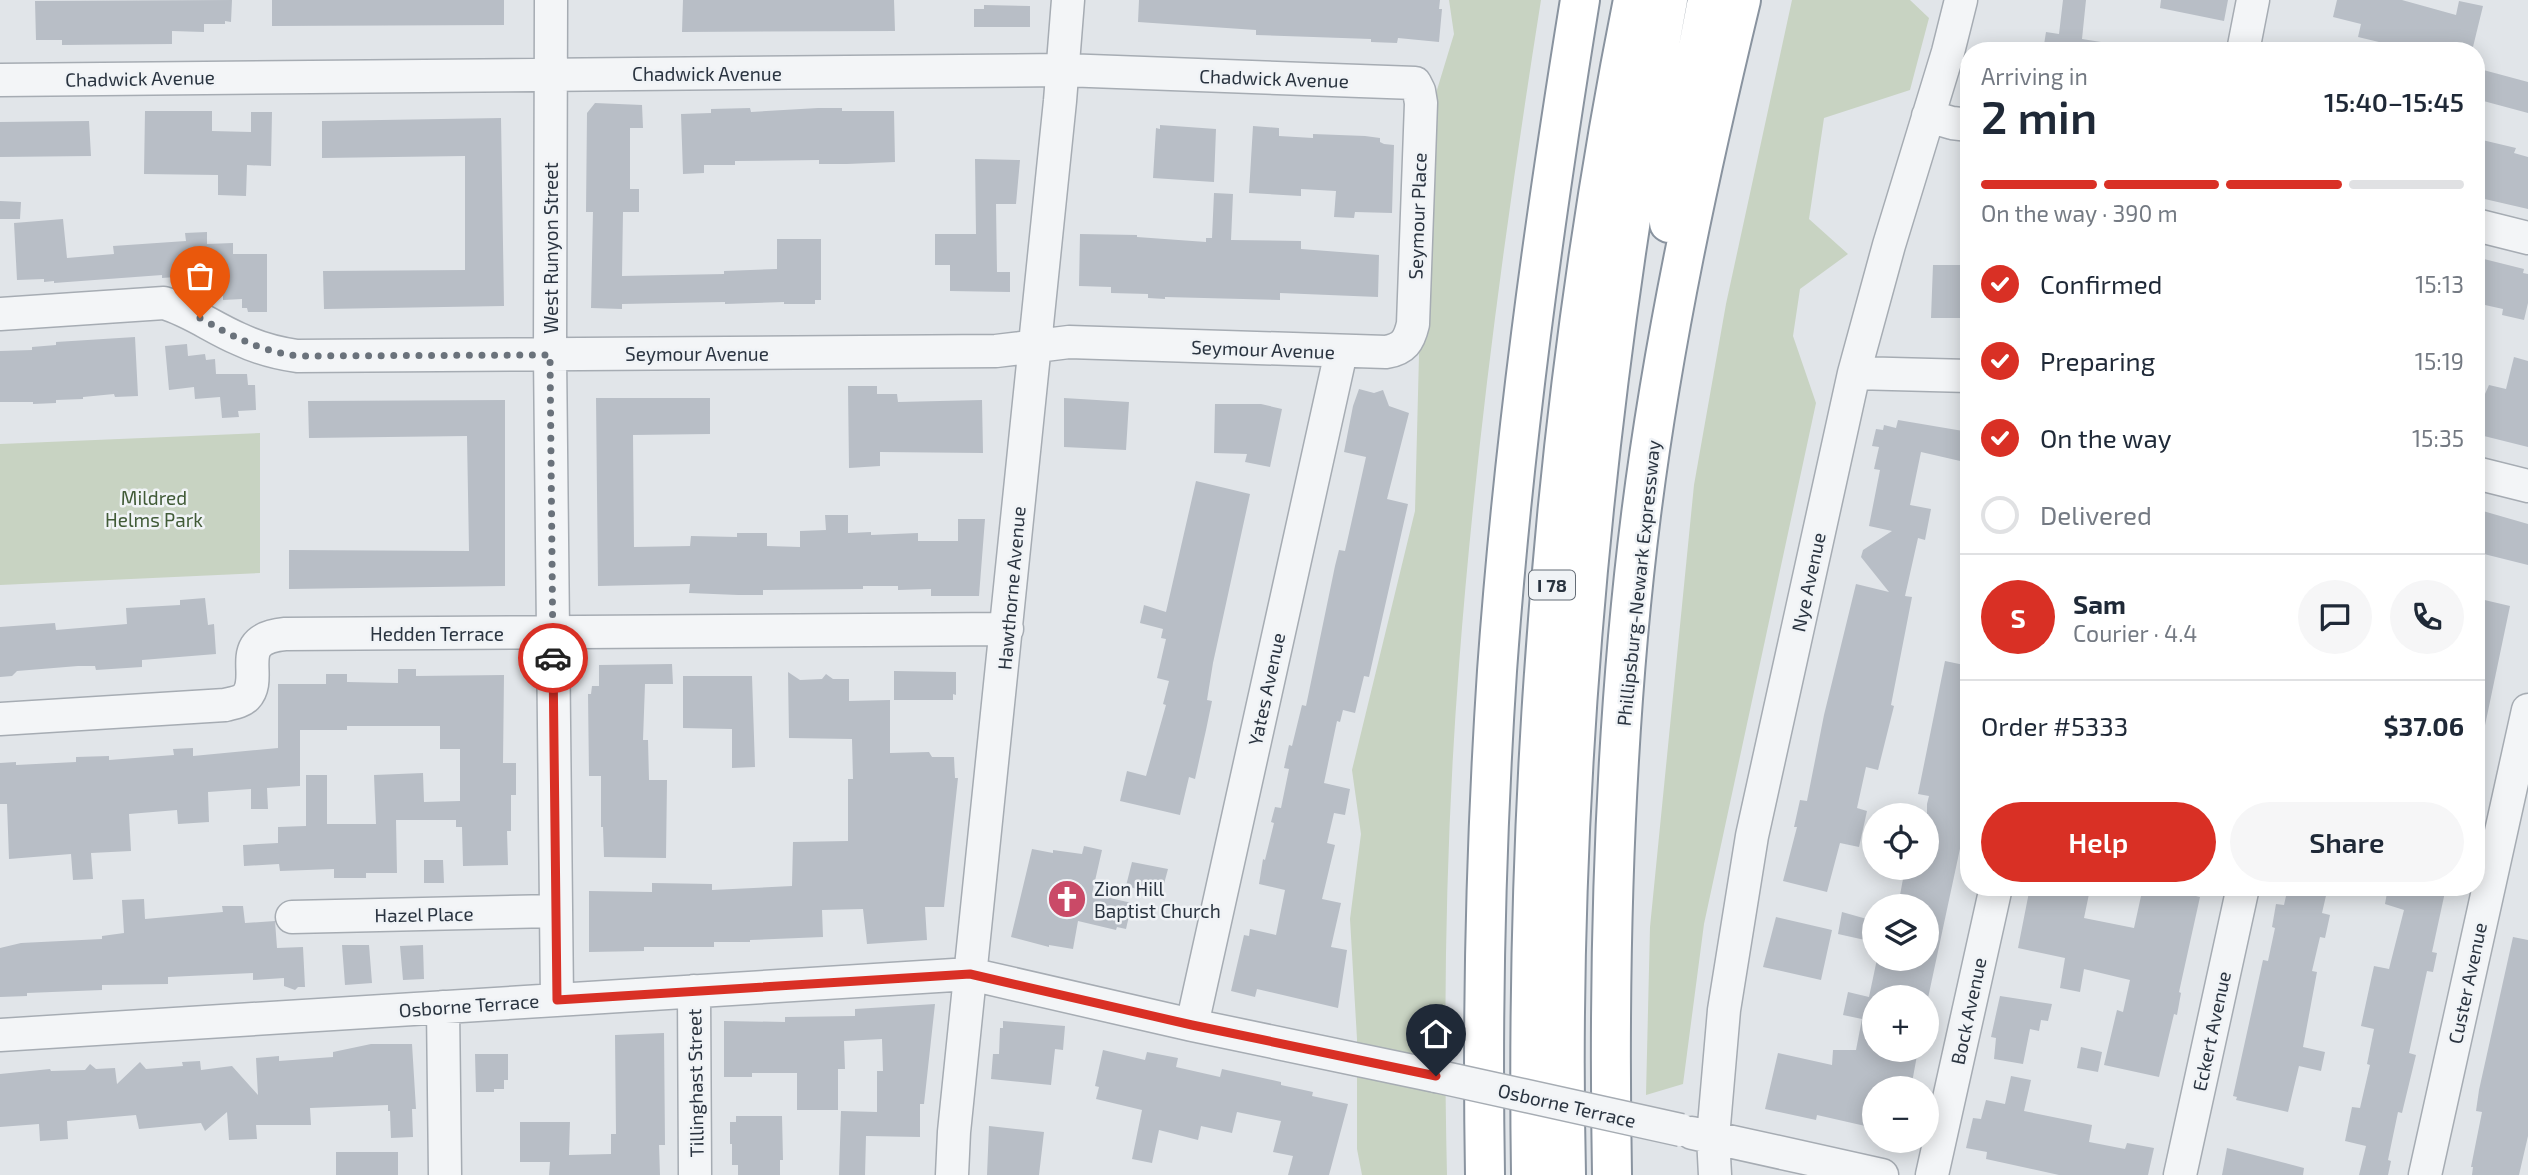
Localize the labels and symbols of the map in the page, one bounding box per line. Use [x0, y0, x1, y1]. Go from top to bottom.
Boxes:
street label: Chadwick Avenue [632, 62, 782, 85]
street label: Chadwick Avenue [1199, 64, 1349, 92]
street label: Chadwick Avenue [65, 65, 215, 91]
street label: Seymour Place [1403, 152, 1431, 280]
street label: West Runyon Street [539, 162, 562, 334]
pin [170, 246, 230, 318]
street label: Seymour Avenue [1191, 335, 1335, 363]
street label: Seymour Avenue [625, 342, 769, 365]
street label: Phillipsburg-Newark Expressway [1612, 439, 1664, 727]
park label: Mildred Helms Park [105, 486, 203, 531]
street label: Hawthorne Avenue [992, 505, 1030, 671]
street label: Nye Avenue [1786, 530, 1830, 634]
road number: I 78 [1529, 570, 1575, 600]
street label: Hedden Terrace [370, 622, 504, 645]
courier [518, 623, 588, 693]
street label: Yates Avenue [1243, 630, 1289, 748]
place label: Zion Hill Baptist Church [1094, 877, 1221, 922]
church icon: Zion Hill Baptist Church [1046, 878, 1088, 920]
street label: Hazel Place [374, 902, 474, 926]
street label: Custer Avenue [2443, 920, 2491, 1046]
street label: Bock Avenue [1945, 955, 1991, 1067]
street label: Eckert Avenue [2187, 969, 2235, 1093]
street label: Osborne Terrace [398, 989, 540, 1021]
pin [1406, 1004, 1466, 1076]
street label: Tillinghast Street [682, 1008, 708, 1158]
street label: Osborne Terrace [1496, 1078, 1638, 1132]

